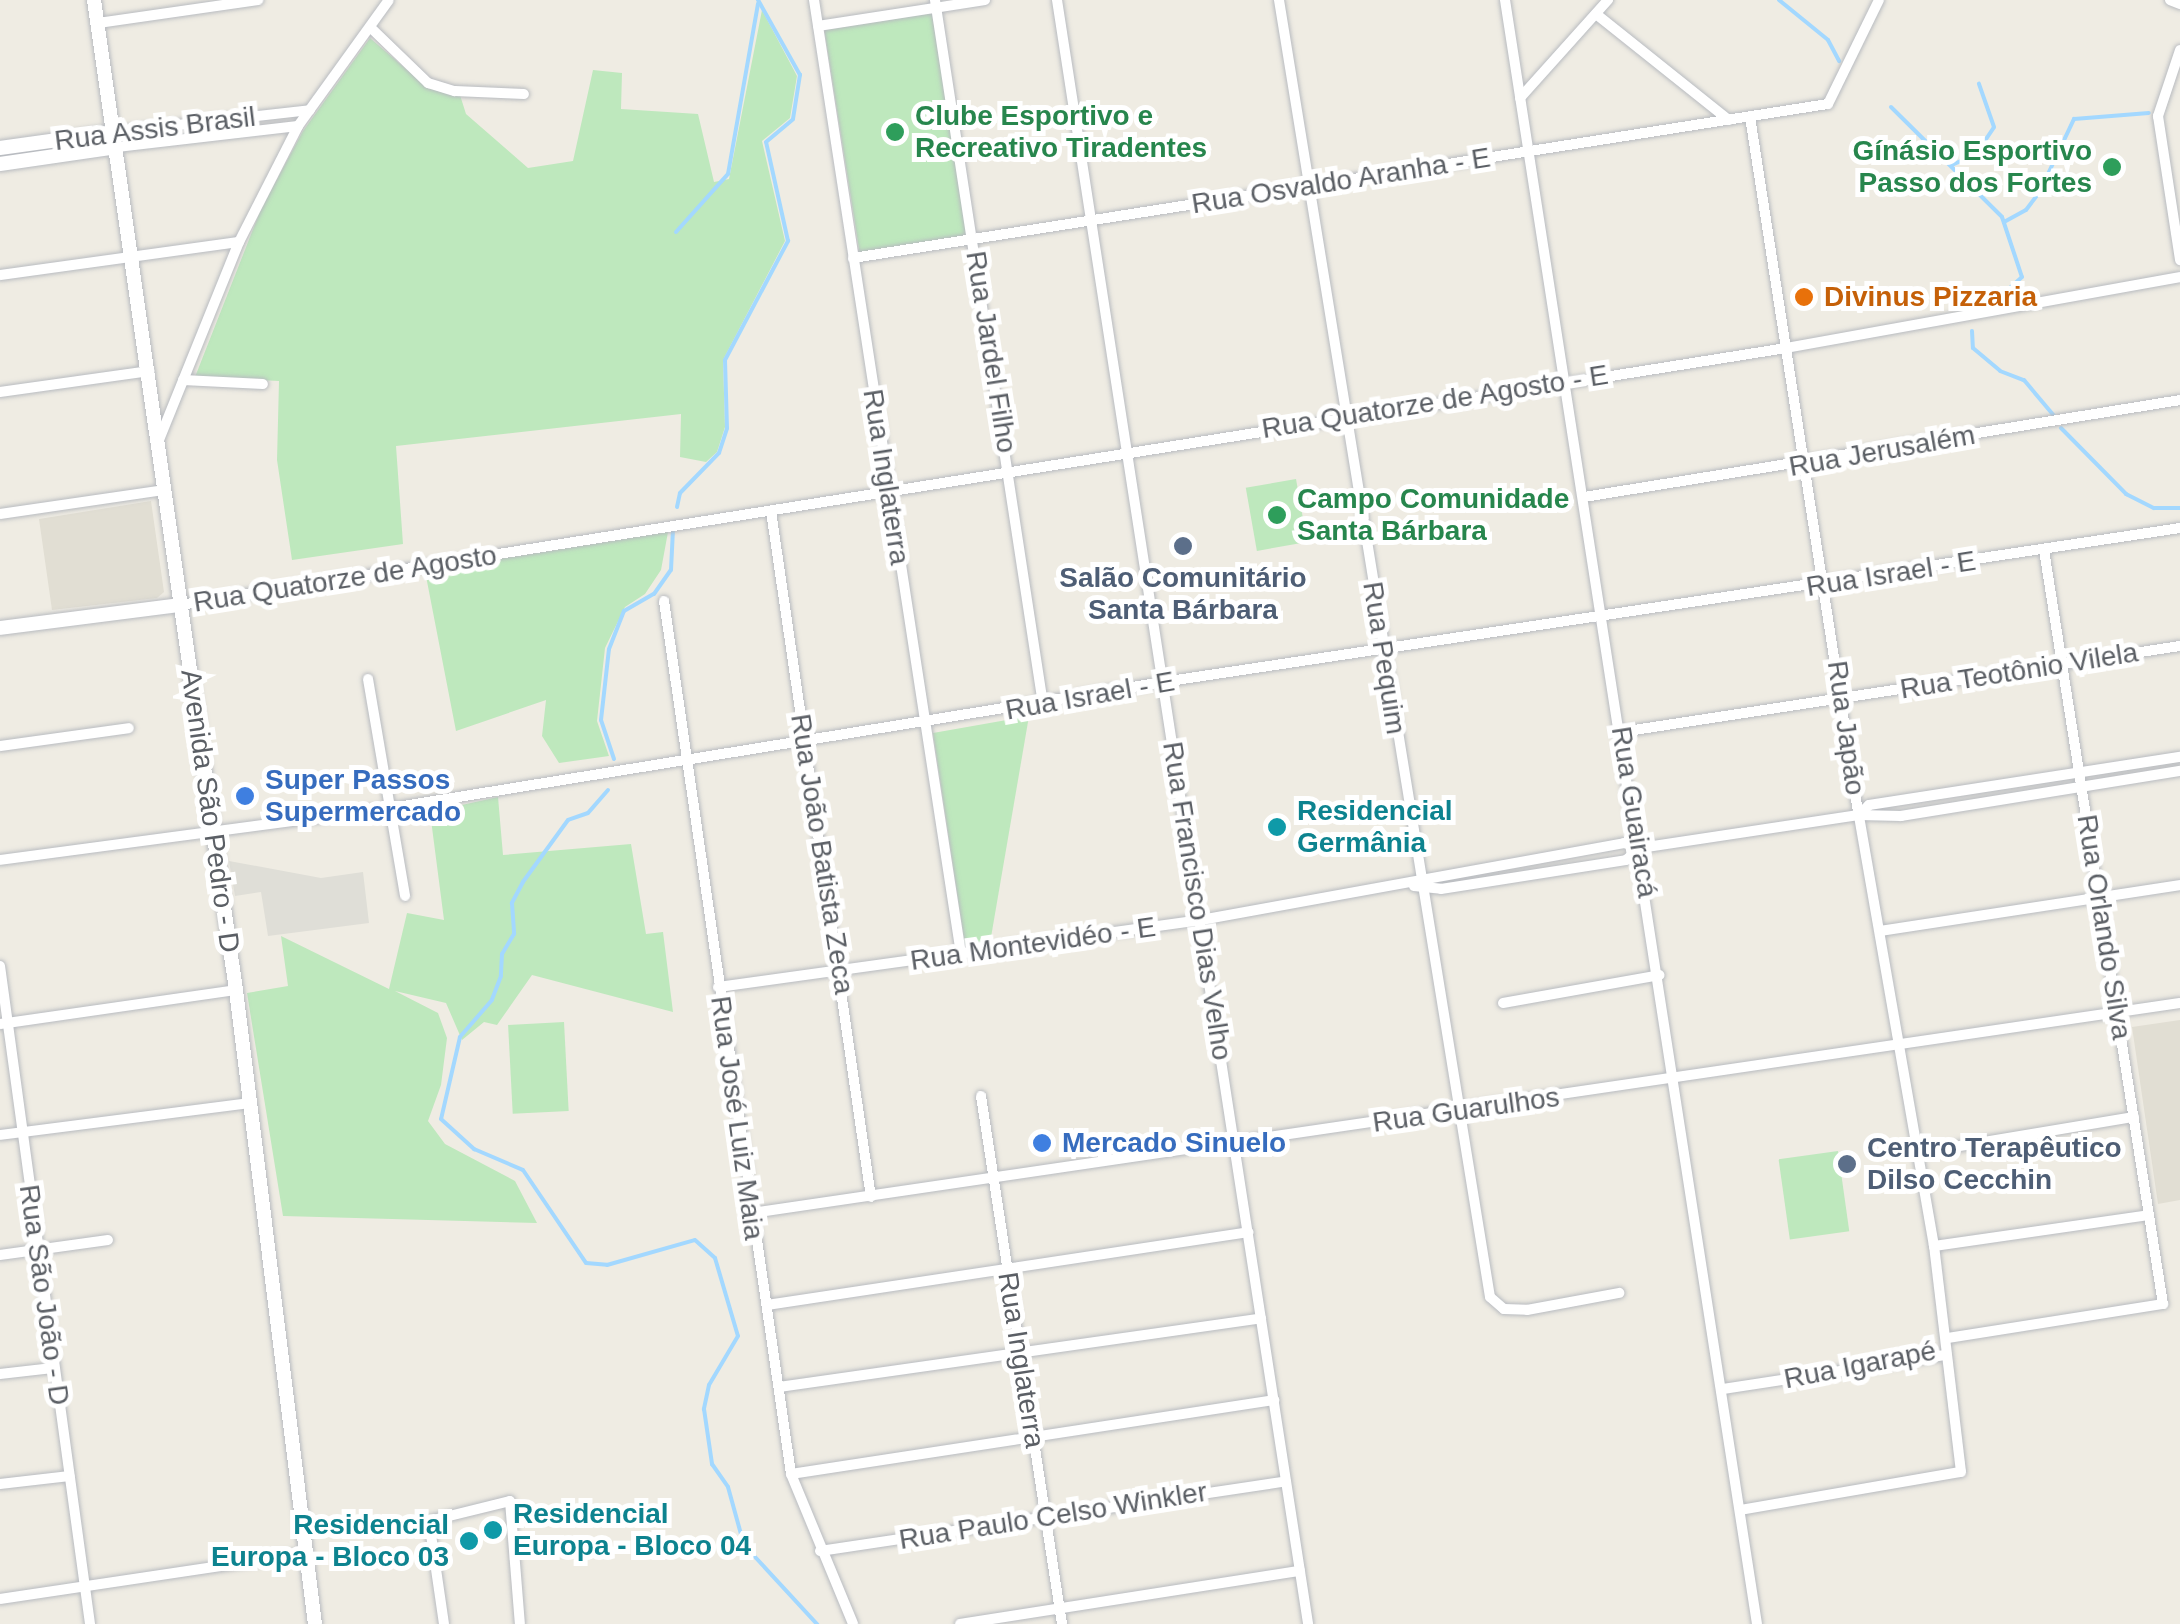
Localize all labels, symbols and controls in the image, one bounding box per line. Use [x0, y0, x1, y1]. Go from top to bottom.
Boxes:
place label: Clube Esportivo e Recreativo Tiradentes [915, 99, 1207, 165]
street label: Rua Assis Brasil [52, 100, 258, 158]
marker: Clube Esportivo e Recreativo Tiradentes [884, 121, 906, 143]
place label: Gínásio Esportivo Passo dos Fortes [1852, 134, 2092, 200]
street label: Rua Osvaldo Aranha - E [1188, 141, 1494, 221]
marker: Gínásio Esportivo Passo dos Fortes [2101, 156, 2123, 178]
street label: Rua Jardel Filho [958, 249, 1024, 455]
place label: Divinus Pizzaria [1824, 280, 2037, 314]
marker: Divinus Pizzaria [1793, 286, 1815, 308]
street label: Rua Quatorze de Agosto - E [1259, 358, 1611, 446]
street label: Rua Inglaterra [856, 387, 916, 567]
street label: Rua Jerusalém [1786, 418, 1978, 484]
place label: Campo Comunidade Santa Bárbara [1297, 482, 1569, 548]
marker: Campo Comunidade Santa Bárbara [1266, 504, 1288, 526]
marker: Salão Comunitário Santa Bárbara [1172, 535, 1194, 557]
street label: Rua Quatorze de Agosto [190, 538, 500, 620]
street label: Rua Israel - E [1804, 544, 1978, 604]
place label: Salão Comunitário Santa Bárbara [1059, 561, 1307, 627]
street label: Rua Pequim [1355, 579, 1413, 737]
street label: Rua Teotônio Vilela [1897, 636, 2141, 706]
street label: Rua Japão [1820, 659, 1872, 797]
street label: Rua Israel - E [1003, 665, 1177, 727]
street label: Avenida São Pedro - D [173, 667, 247, 955]
street label: Rua João Batista Zeca [783, 711, 861, 997]
street label: Rua Guairacá [1604, 724, 1664, 900]
street label: Rua Francisco Dias Velho [1155, 739, 1239, 1063]
place label: Super Passos Supermercado [265, 763, 461, 829]
marker: Super Passos Supermercado [234, 785, 256, 807]
place label: Residencial Germânia [1297, 794, 1453, 860]
street label: Rua Orlando Silva [2070, 812, 2138, 1042]
marker: Residencial Germânia [1266, 816, 1288, 838]
street label: Rua Montevidéo - E [908, 910, 1158, 978]
street label: Rua José Luiz Maia [703, 994, 771, 1242]
street label: Rua Guarulhos [1370, 1080, 1562, 1140]
place label: Mercado Sinuelo [1062, 1126, 1286, 1160]
place label: Centro Terapêutico Dilso Cecchin [1867, 1131, 2122, 1197]
marker: Mercado Sinuelo [1031, 1132, 1053, 1154]
marker: Centro Terapêutico Dilso Cecchin [1836, 1153, 1858, 1175]
street label: Rua São João - D [12, 1182, 76, 1408]
street label: Rua Inglaterra [991, 1270, 1051, 1450]
street label: Rua Igarapé [1781, 1334, 1939, 1396]
street label: Rua Paulo Celso Winkler [897, 1475, 1209, 1557]
place label: Residencial Europa - Bloco 04 [513, 1497, 751, 1563]
place label: Residencial Europa - Bloco 03 [211, 1508, 449, 1574]
marker: Residencial Europa - Bloco 04 [482, 1519, 504, 1541]
marker: Residencial Europa - Bloco 03 [458, 1530, 480, 1552]

